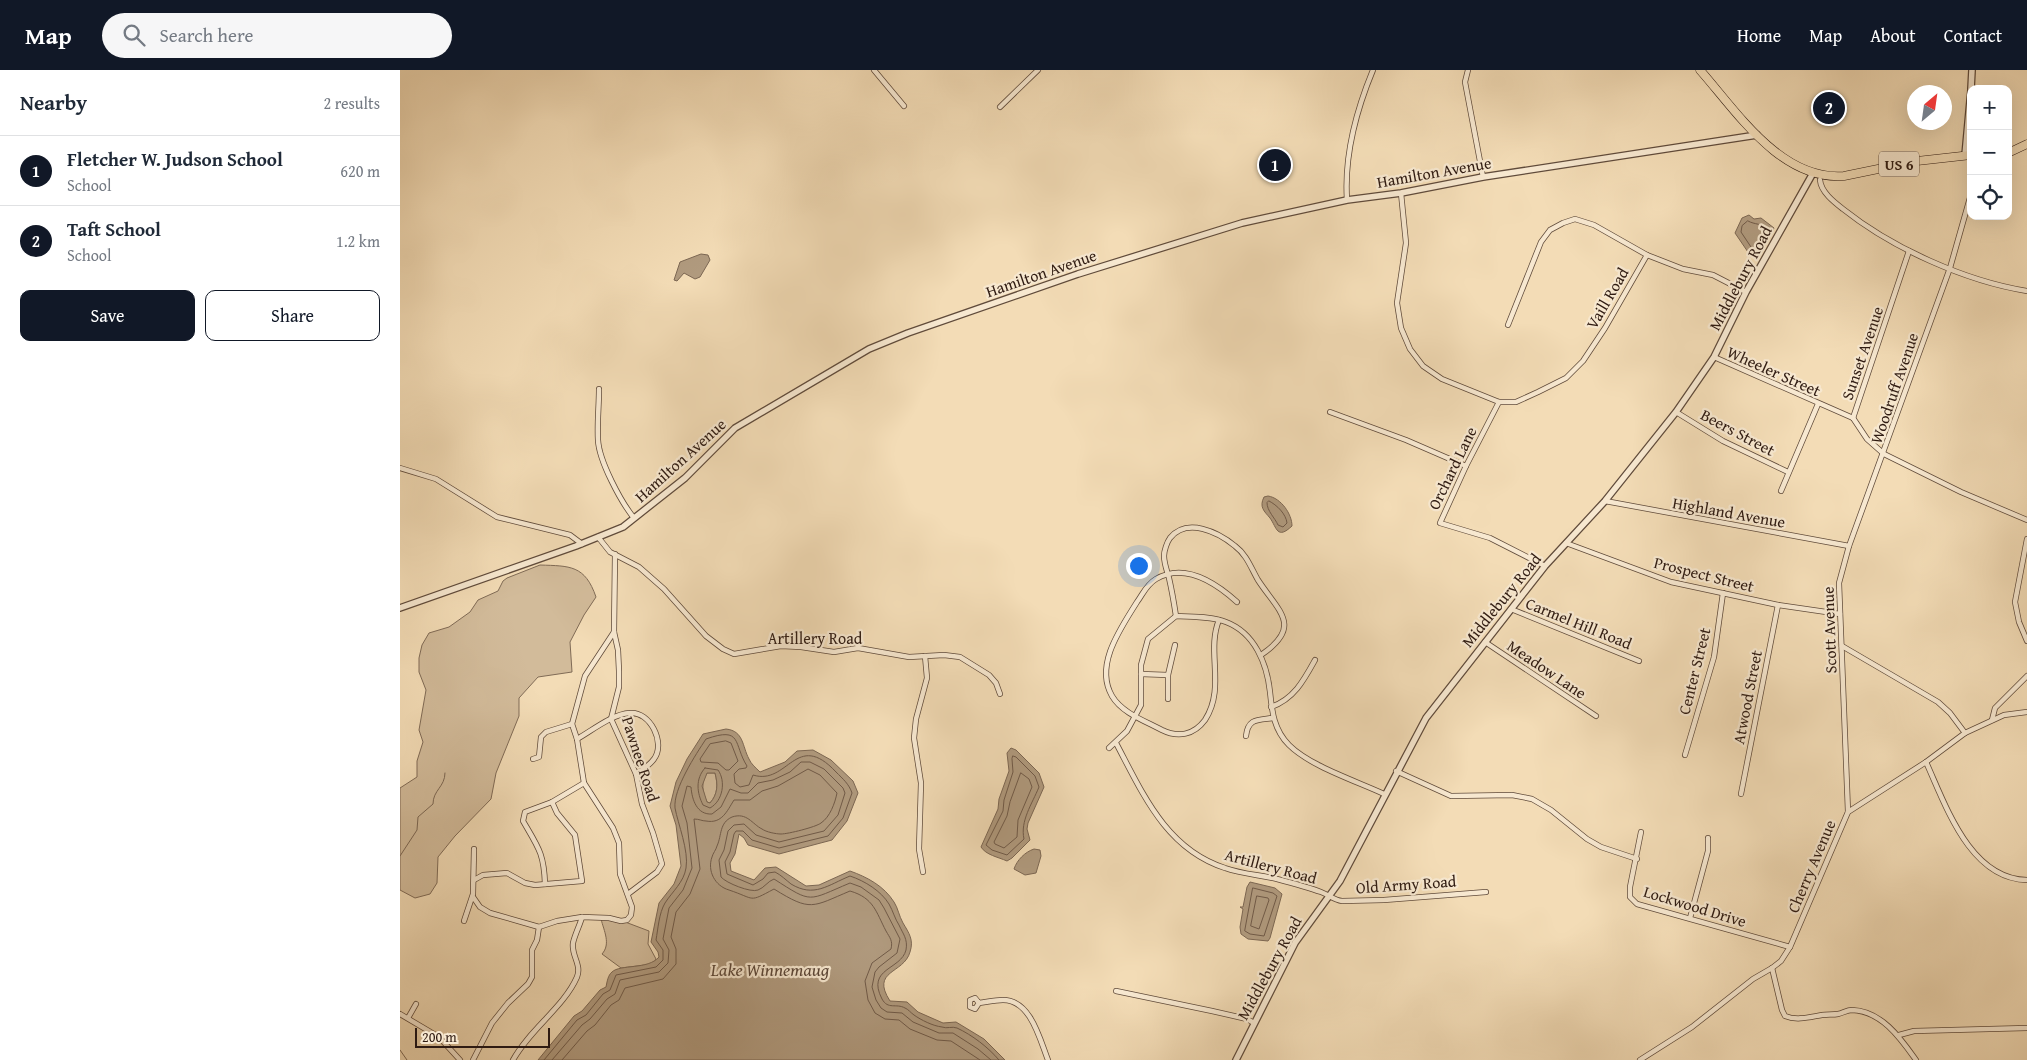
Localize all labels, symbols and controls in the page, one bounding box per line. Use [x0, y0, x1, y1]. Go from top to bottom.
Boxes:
search box [102, 13, 452, 58]
text: Map [25, 18, 72, 53]
icon: search [120, 21, 148, 49]
text: Search here [160, 21, 253, 49]
text: Home [1737, 22, 1781, 49]
text: Map [1809, 22, 1842, 49]
text: About [1870, 22, 1916, 49]
text: Contact [1944, 22, 2002, 49]
north arrow [1907, 85, 1952, 130]
map controls [1967, 85, 2012, 220]
button: + [1967, 85, 2012, 130]
text: Nearby [20, 87, 87, 118]
pin: 2 [1813, 89, 1845, 127]
text: 2 results [323, 91, 380, 115]
button: − [1967, 130, 2012, 175]
text: Fletcher W. Judson School [67, 145, 283, 173]
pin: 1 [1259, 146, 1291, 184]
street label: Hamilton Avenue [1375, 150, 1493, 194]
road number: US 6 [1879, 152, 1919, 176]
text: 1 [32, 159, 40, 183]
text: 620 m [340, 159, 380, 183]
text: School [67, 173, 111, 197]
button: locate [1967, 175, 2012, 220]
text: Taft School [67, 215, 161, 243]
street label: Middlebury Road [1702, 221, 1778, 334]
text: 2 [32, 229, 40, 253]
text: 1.2 km [336, 229, 380, 253]
text: School [67, 243, 111, 267]
street label: Hamilton Avenue [982, 243, 1100, 303]
street label: Vaill Road [1580, 262, 1635, 333]
button: Save [20, 290, 195, 341]
button: Share [205, 290, 380, 341]
street label: Sunset Avenue [1835, 303, 1889, 403]
street label: Woodruff Avenue [1864, 329, 1924, 447]
street label: Wheeler Street [1723, 340, 1825, 402]
street label: Beers Street [1697, 402, 1780, 462]
street label: Hamilton Avenue [629, 412, 731, 508]
street label: Orchard Lane [1422, 422, 1482, 514]
street label: Highland Avenue [1671, 490, 1787, 534]
street label: Middlebury Road [1455, 547, 1547, 652]
street label: Prospect Street [1651, 550, 1757, 598]
your location [1126, 553, 1152, 579]
street label: Scott Avenue [1815, 586, 1843, 674]
street label: Carmel Hill Road [1522, 591, 1636, 655]
street label: Center Street [1672, 625, 1716, 717]
street label: Artillery Road [768, 626, 863, 650]
street label: Meadow Lane [1502, 633, 1592, 705]
street label: Atwood Street [1726, 648, 1768, 746]
street label: Pawnee Road [616, 713, 666, 805]
street label: Cherry Avenue [1781, 816, 1841, 916]
street label: Artillery Road [1222, 842, 1320, 890]
street label: Old Army Road [1355, 868, 1457, 899]
street label: Lockwood Drive [1641, 879, 1749, 933]
street label: Middlebury Road [1231, 911, 1308, 1024]
water label: Lake Winnemaug [710, 956, 829, 983]
scale bar [415, 1025, 550, 1048]
text: 200 m [422, 1027, 457, 1047]

